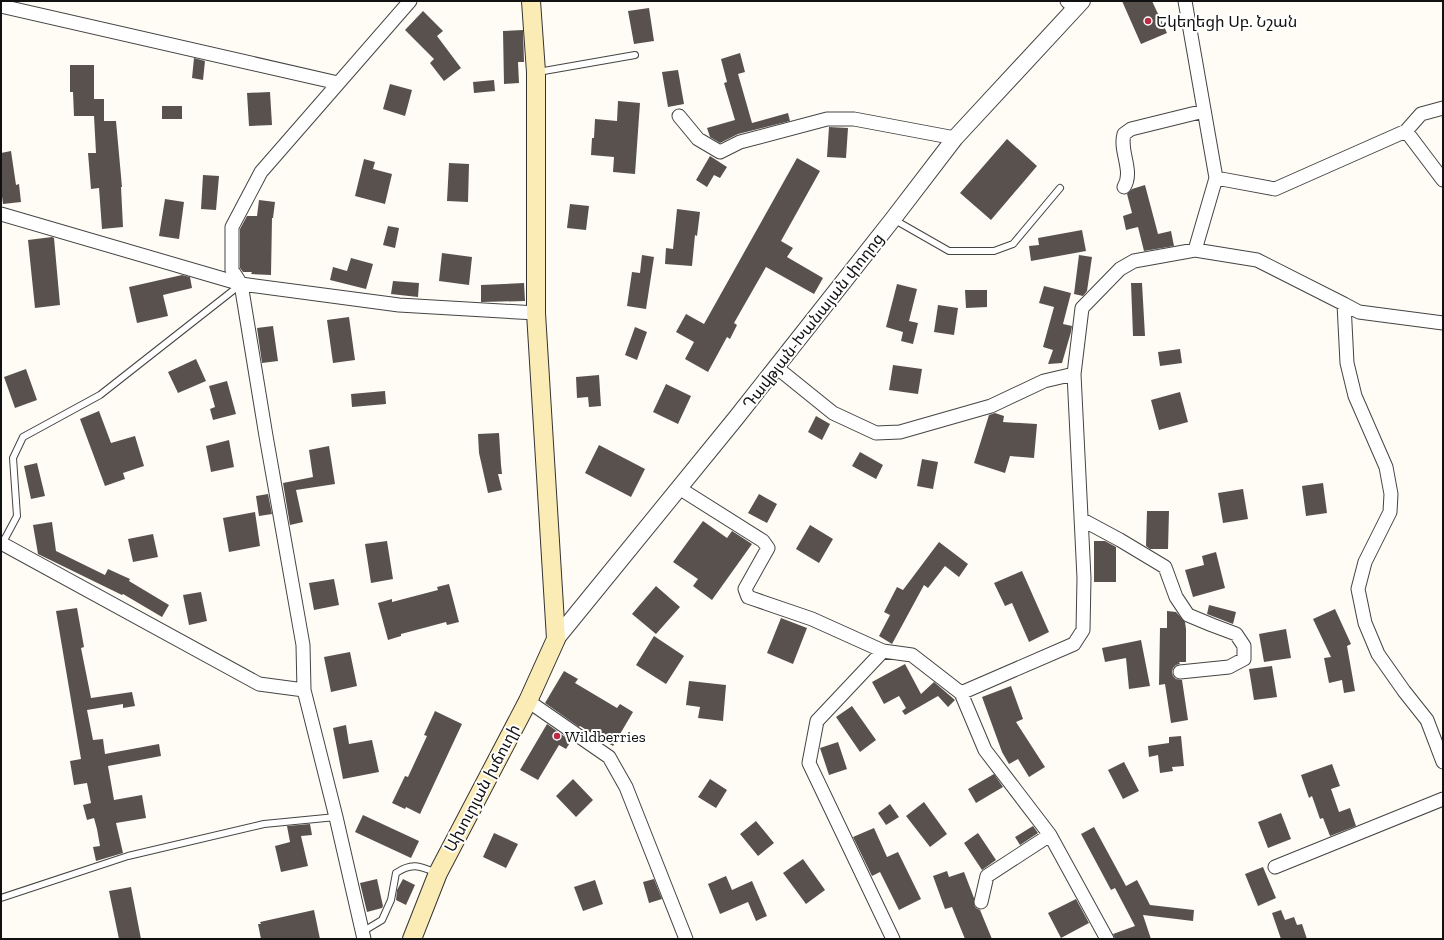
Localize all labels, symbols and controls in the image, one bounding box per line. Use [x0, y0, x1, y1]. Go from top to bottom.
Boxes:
place label: Եկեղեցի Սբ. Նշան [1156, 12, 1297, 31]
marker: Եկեղեցի Սբ. Նշան [1143, 16, 1153, 26]
street label: Դավթյան-Խանայան փողոց [738, 229, 888, 413]
street label: Ախուրյան խճուղի [440, 721, 524, 855]
place label: Wildberries [565, 727, 646, 746]
marker: Wildberries [552, 731, 562, 741]

